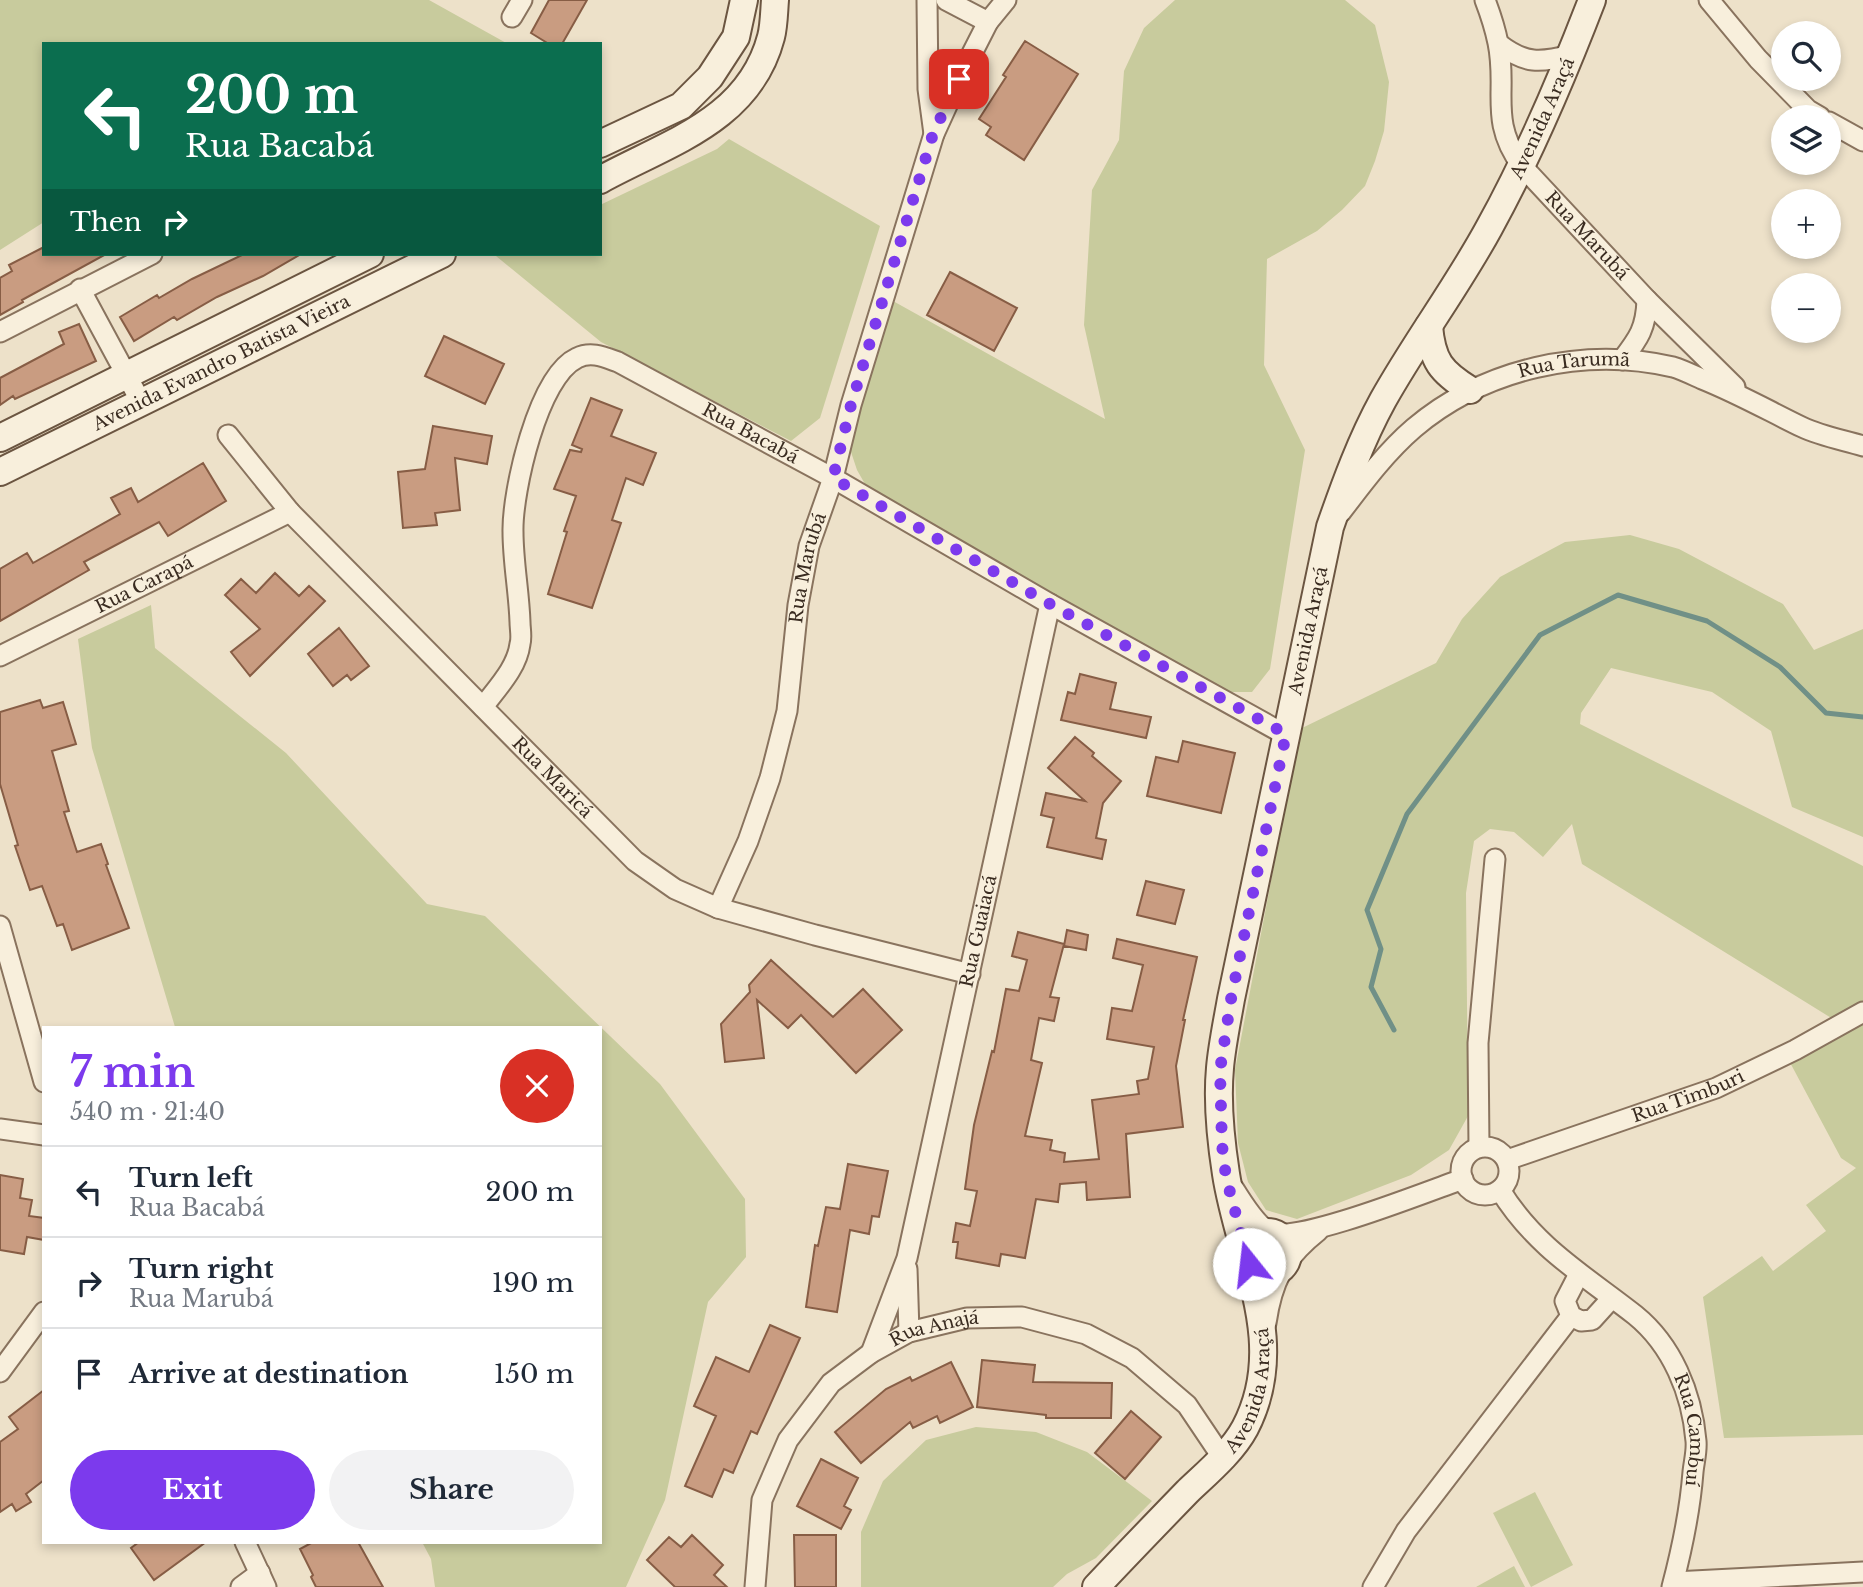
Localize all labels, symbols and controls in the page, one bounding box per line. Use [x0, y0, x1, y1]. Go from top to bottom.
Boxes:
map controls [1771, 21, 1841, 343]
button: search [1771, 21, 1841, 91]
pin [929, 49, 989, 109]
street label: Avenida Araçá [1505, 54, 1579, 184]
icon: arrive [940, 60, 978, 98]
text: 200 m [185, 65, 358, 126]
icon: left [70, 70, 161, 161]
button: layers [1771, 105, 1841, 175]
text: Rua Bacabá [185, 126, 374, 166]
street label: Rua Marubá [1540, 187, 1634, 285]
button: + [1771, 189, 1841, 259]
icon: right [156, 203, 194, 241]
text: Then [70, 206, 142, 238]
button: − [1771, 273, 1841, 343]
street label: Avenida Evandro Batista Vieira [88, 290, 354, 436]
street label: Rua Tarumã [1515, 348, 1631, 383]
street label: Rua Bacabá [698, 398, 802, 468]
street label: Rua Marubá [785, 510, 831, 624]
street label: Rua Carapá [92, 551, 197, 618]
street label: Avenida Araçá [1284, 564, 1332, 698]
street label: Rua Maricá [508, 732, 597, 823]
street label: Rua Guaiacá [955, 873, 1001, 990]
text: 7 min [70, 1046, 195, 1098]
button: close [500, 1049, 574, 1123]
street label: Rua Timburi [1629, 1065, 1748, 1127]
text: 540 m · 21:40 [70, 1098, 225, 1126]
text: Turn left [129, 1162, 253, 1194]
icon: left [70, 1173, 108, 1211]
text: 200 m [485, 1176, 574, 1208]
text: Rua Bacabá [129, 1194, 265, 1222]
position arrow [1212, 1227, 1286, 1301]
text: Turn right [129, 1253, 274, 1285]
icon: right [70, 1264, 108, 1302]
text: 190 m [492, 1267, 574, 1299]
text: Rua Marubá [129, 1285, 274, 1313]
street label: Rua Anajá [886, 1307, 979, 1352]
street label: Avenida Araçá [1220, 1327, 1274, 1458]
icon: arrive [70, 1355, 108, 1393]
text: Arrive at destination [129, 1358, 409, 1390]
text: 150 m [494, 1358, 574, 1390]
street label: Rua Cambuí [1669, 1370, 1707, 1488]
button: Exit [70, 1450, 315, 1530]
button: Share [329, 1450, 574, 1530]

